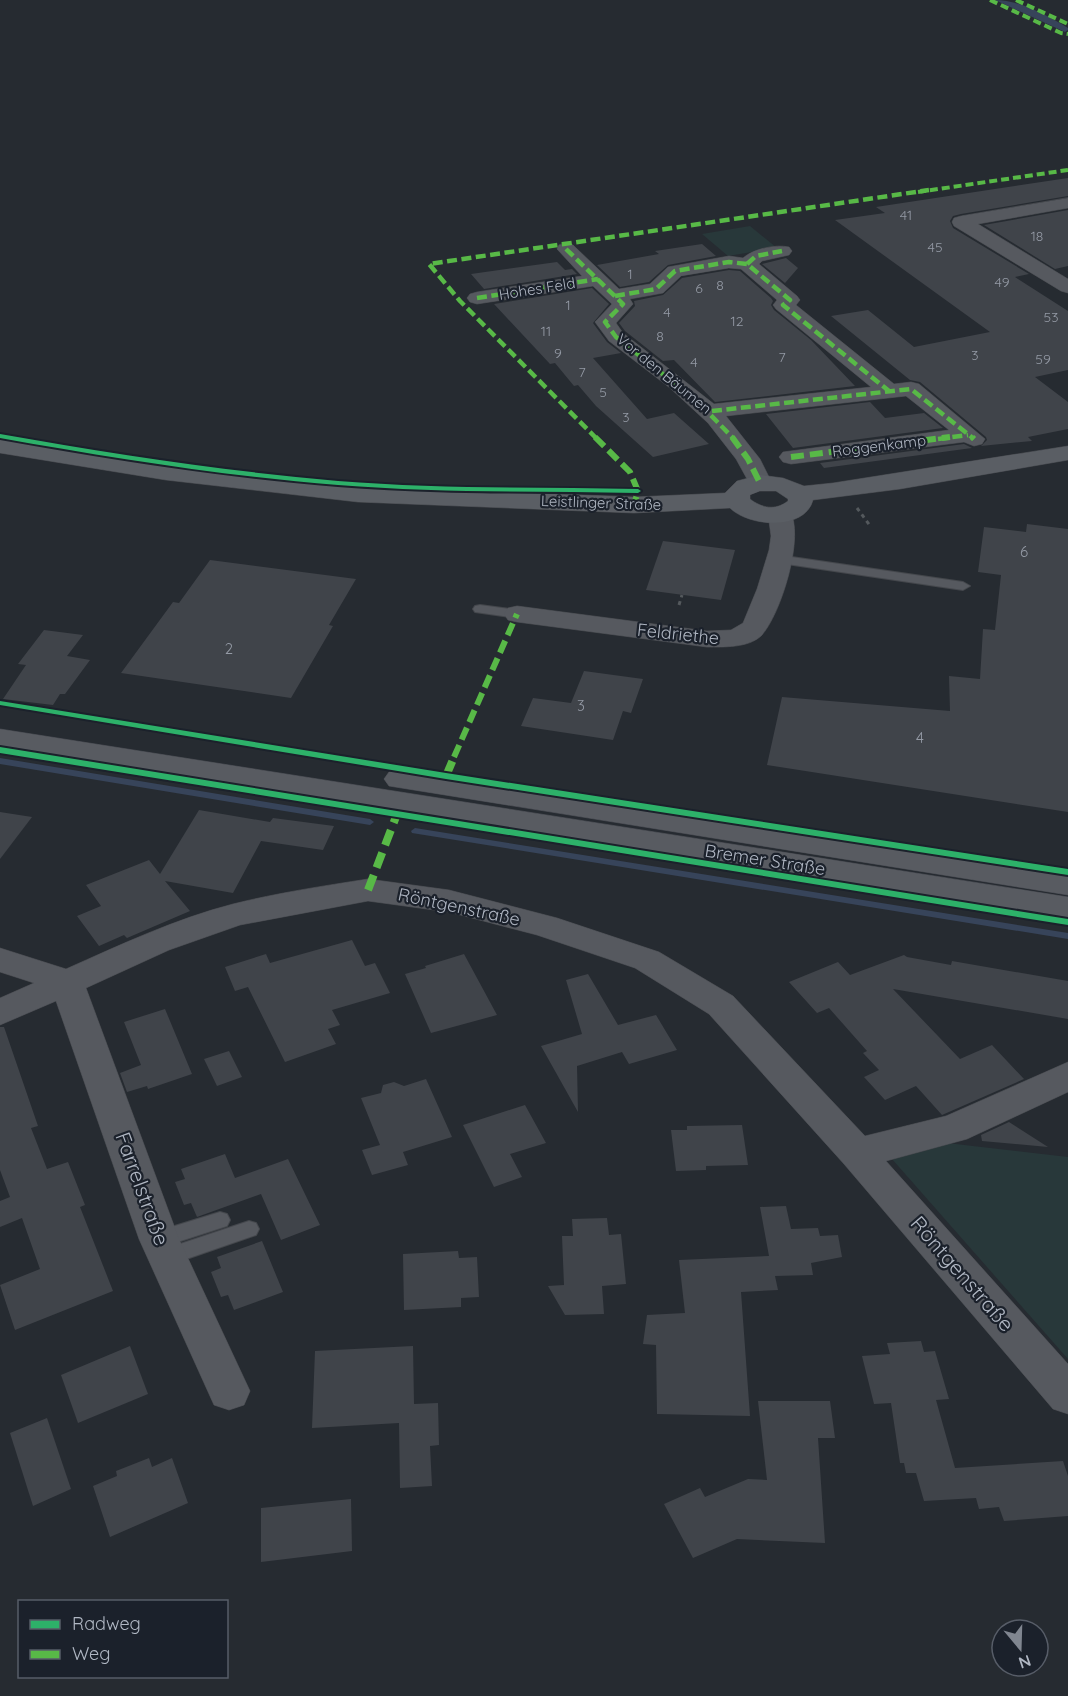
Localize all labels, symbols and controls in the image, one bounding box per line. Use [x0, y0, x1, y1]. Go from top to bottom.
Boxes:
house number: 41 [900, 206, 912, 224]
house number: 18 [1031, 227, 1043, 245]
house number: 45 [927, 238, 943, 256]
house number: 1 [627, 265, 633, 283]
street label: Hohes Feld [497, 273, 576, 304]
house number: 49 [995, 273, 1010, 291]
house number: 8 [716, 276, 724, 294]
house number: 6 [695, 279, 703, 297]
house number: 1 [565, 296, 571, 314]
house number: 4 [663, 303, 671, 321]
house number: 53 [1044, 308, 1058, 326]
house number: 12 [731, 312, 744, 330]
house number: 11 [541, 322, 551, 340]
house number: 8 [656, 327, 664, 345]
street label: Vor den Bäumen [613, 329, 716, 418]
house number: 9 [554, 344, 562, 362]
house number: 3 [971, 346, 979, 364]
house number: 7 [778, 348, 786, 366]
house number: 59 [1035, 350, 1051, 368]
house number: 4 [690, 353, 698, 371]
house number: 7 [578, 363, 586, 381]
house number: 5 [599, 383, 607, 401]
house number: 3 [622, 408, 630, 426]
street label: Roggenkamp [831, 430, 927, 461]
street label: Leistlinger Straße [541, 491, 661, 514]
house number: 6 [1020, 542, 1028, 561]
street label: Feldriethe [636, 618, 720, 649]
house number: 2 [225, 639, 233, 658]
house number: 3 [577, 696, 585, 715]
house number: 4 [916, 728, 924, 747]
street label: Bremer Straße [703, 839, 827, 880]
street label: Röntgenstraße [396, 882, 522, 931]
street label: Farrelstraße [110, 1128, 175, 1249]
street label: Röntgenstraße [905, 1210, 1020, 1336]
legend [18, 1600, 228, 1678]
text: Radweg [72, 1612, 141, 1635]
north arrow [990, 1618, 1050, 1678]
text: Weg [72, 1642, 110, 1665]
text: N [1016, 1651, 1034, 1674]

